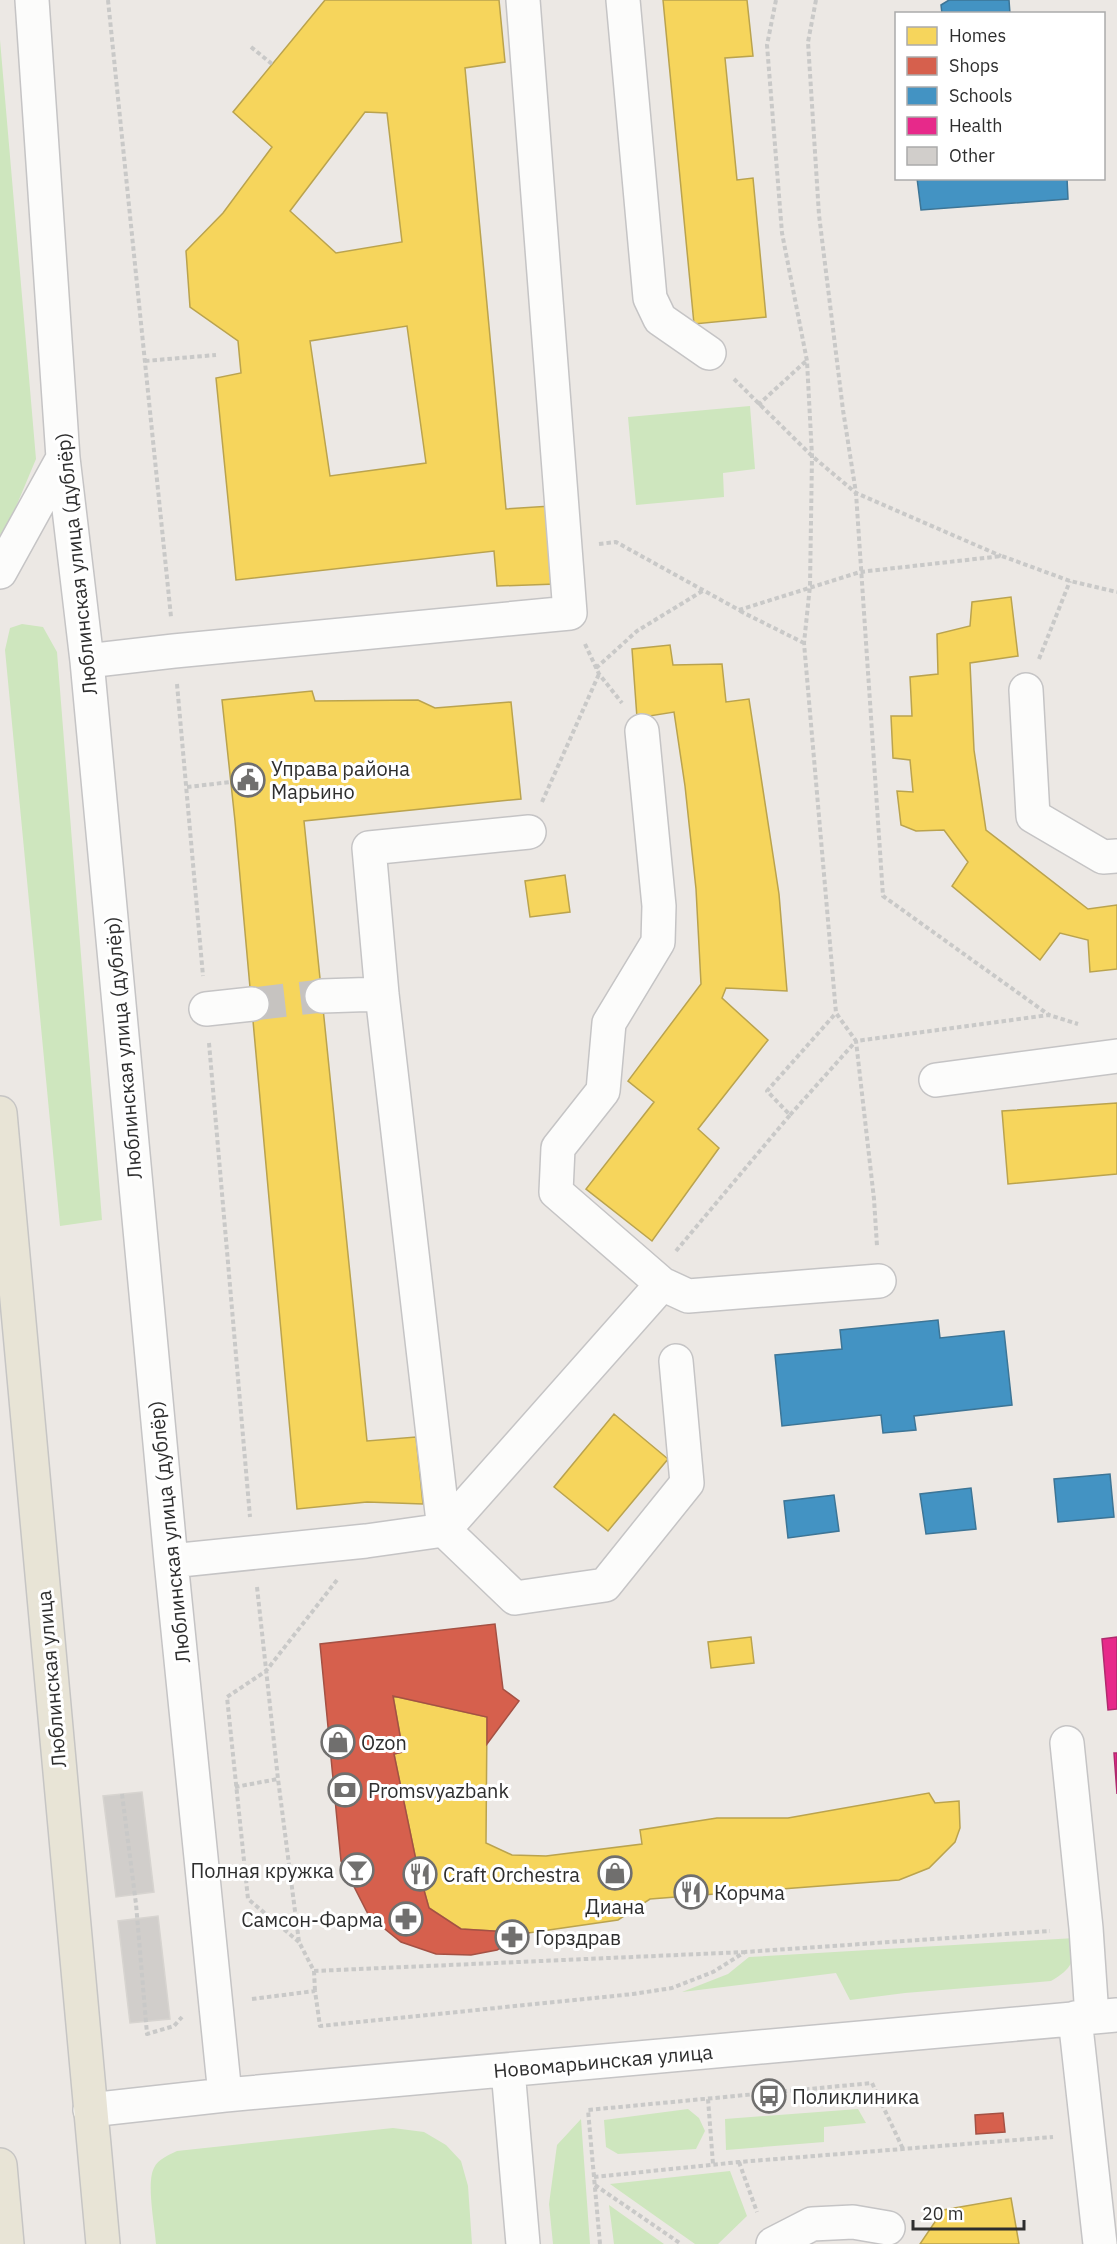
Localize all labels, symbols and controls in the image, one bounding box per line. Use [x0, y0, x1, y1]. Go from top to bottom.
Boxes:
legend [895, 12, 1105, 180]
text: Homes [949, 24, 1006, 47]
text: Shops [949, 54, 999, 77]
text: Schools [949, 84, 1013, 107]
text: Health [949, 114, 1003, 137]
text: Other [949, 144, 995, 167]
street label: Люблинская улица (дублёр) [49, 432, 103, 696]
place label: Управа района Марьино [271, 755, 410, 805]
public building icon: Управа района Марьино [230, 762, 266, 798]
street label: Люблинская улица (дублёр) [98, 916, 148, 1180]
street label: Люблинская улица (дублёр) [142, 1400, 196, 1664]
street label: Люблинская улица [30, 1589, 72, 1769]
shop icon: Ozon [320, 1724, 356, 1760]
place label: Ozon [361, 1729, 407, 1756]
bank icon: Promsvyazbank [327, 1772, 363, 1808]
place label: Promsvyazbank [368, 1777, 509, 1804]
bar icon: Полная кружка [339, 1852, 375, 1888]
shop icon: Диана [597, 1855, 633, 1891]
restaurant icon: Craft Orchestra [402, 1856, 438, 1892]
place label: Полная кружка [191, 1857, 334, 1884]
place label: Craft Orchestra [443, 1861, 580, 1888]
restaurant icon: Корчма [673, 1874, 709, 1910]
place label: Корчма [714, 1879, 785, 1906]
place label: Диана [585, 1893, 645, 1920]
pharmacy icon: Самсон-Фарма [388, 1901, 424, 1937]
place label: Самсон-Фарма [241, 1906, 383, 1933]
pharmacy icon: Горздрав [494, 1919, 530, 1955]
place label: Горздрав [535, 1924, 621, 1951]
street label: Новомарьинская улица [492, 2038, 714, 2084]
bus stop icon: Поликлиника [751, 2078, 787, 2114]
place label: Поликлиника [792, 2083, 919, 2110]
scale bar [913, 2193, 1024, 2231]
text: 20 m [922, 2202, 964, 2225]

